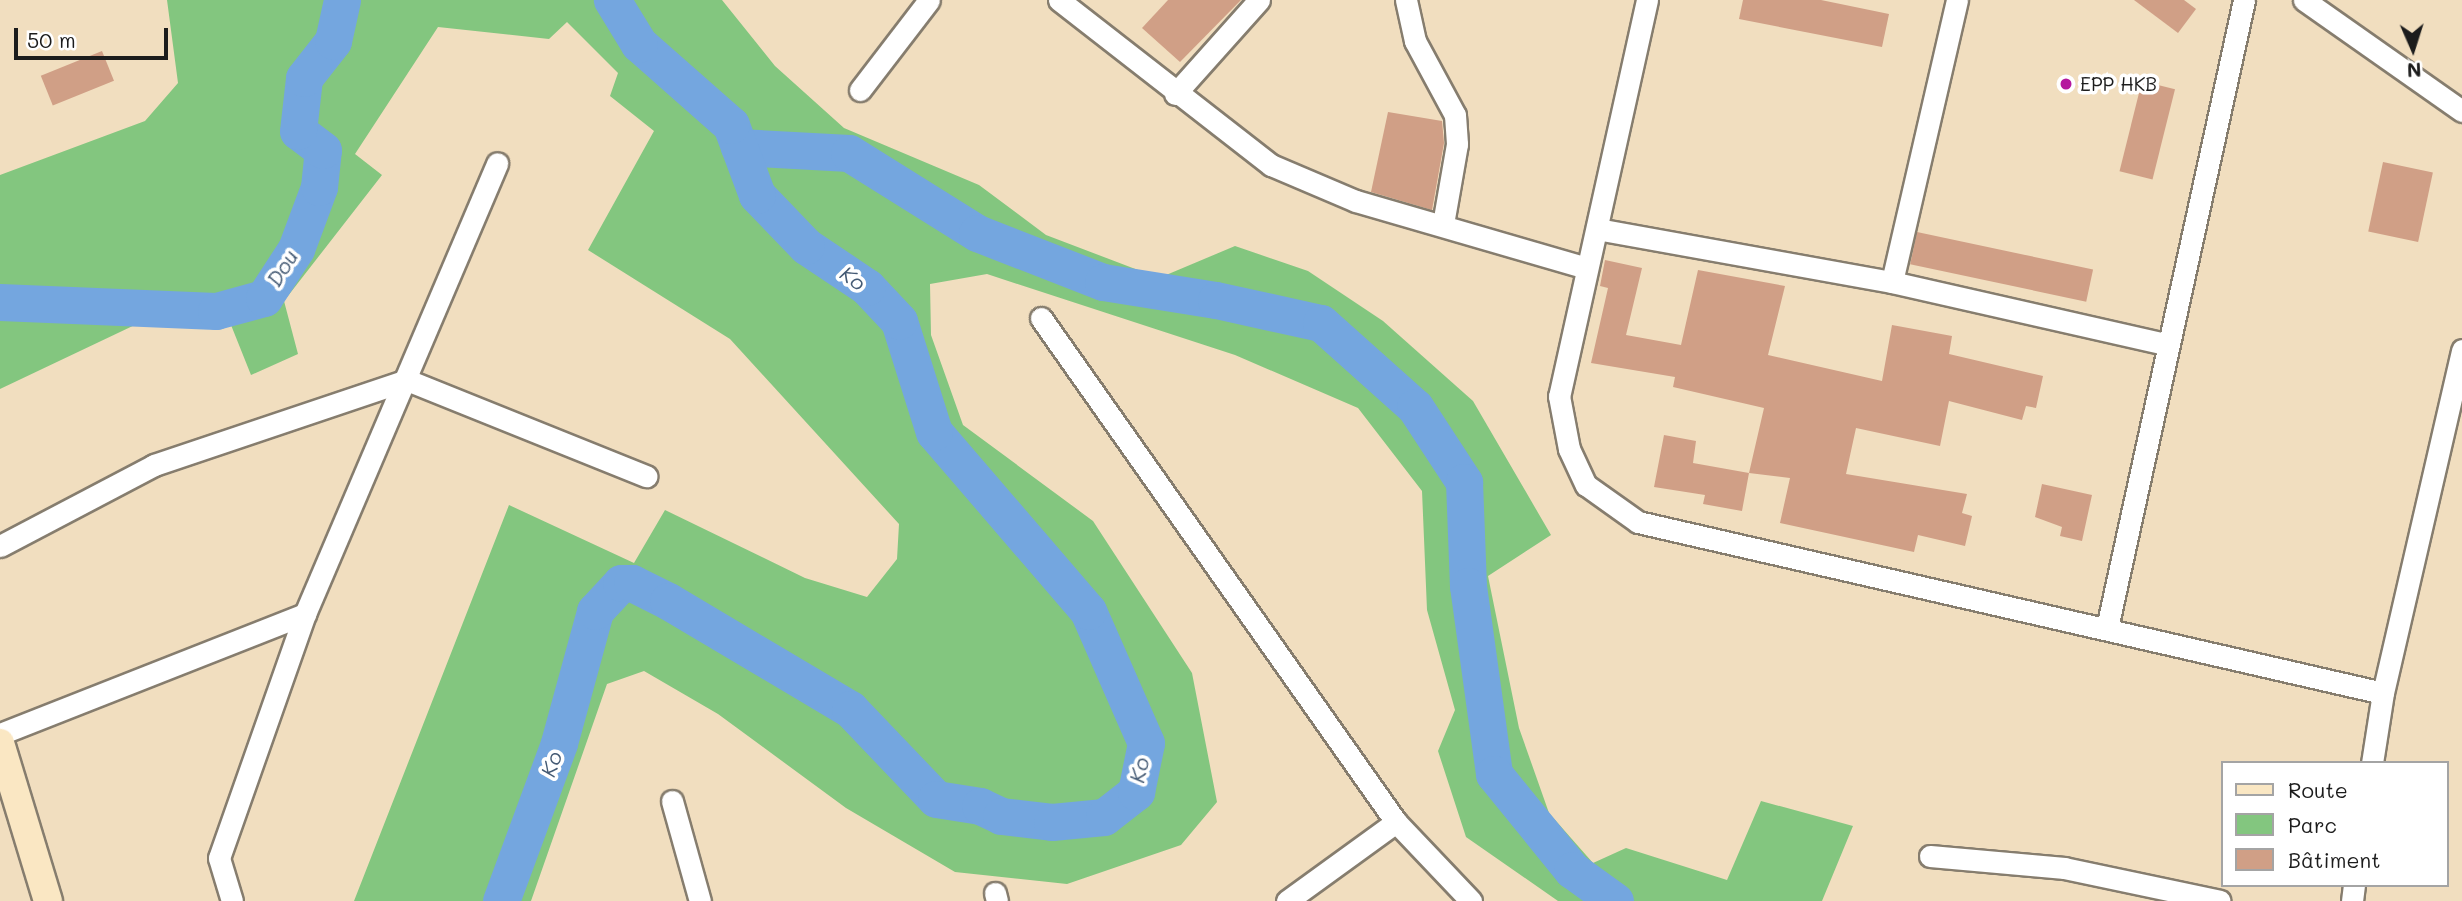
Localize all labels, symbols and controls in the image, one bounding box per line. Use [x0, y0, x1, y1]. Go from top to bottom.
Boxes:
scale bar [18, 14, 172, 58]
north arrow [2378, 14, 2448, 84]
text: 50 m [27, 26, 76, 53]
text: N [2406, 58, 2422, 83]
place label: EPP HKB [2080, 73, 2157, 95]
marker: EPP HKB [2058, 76, 2074, 92]
water label: Dou [261, 245, 303, 291]
water label: Ko [835, 260, 871, 296]
water label: Ko [535, 748, 567, 780]
water label: Ko [1124, 755, 1154, 785]
legend [2220, 761, 2448, 887]
text: Route [2288, 776, 2348, 803]
text: Parc [2288, 811, 2337, 838]
text: Bâtiment [2288, 846, 2380, 873]

